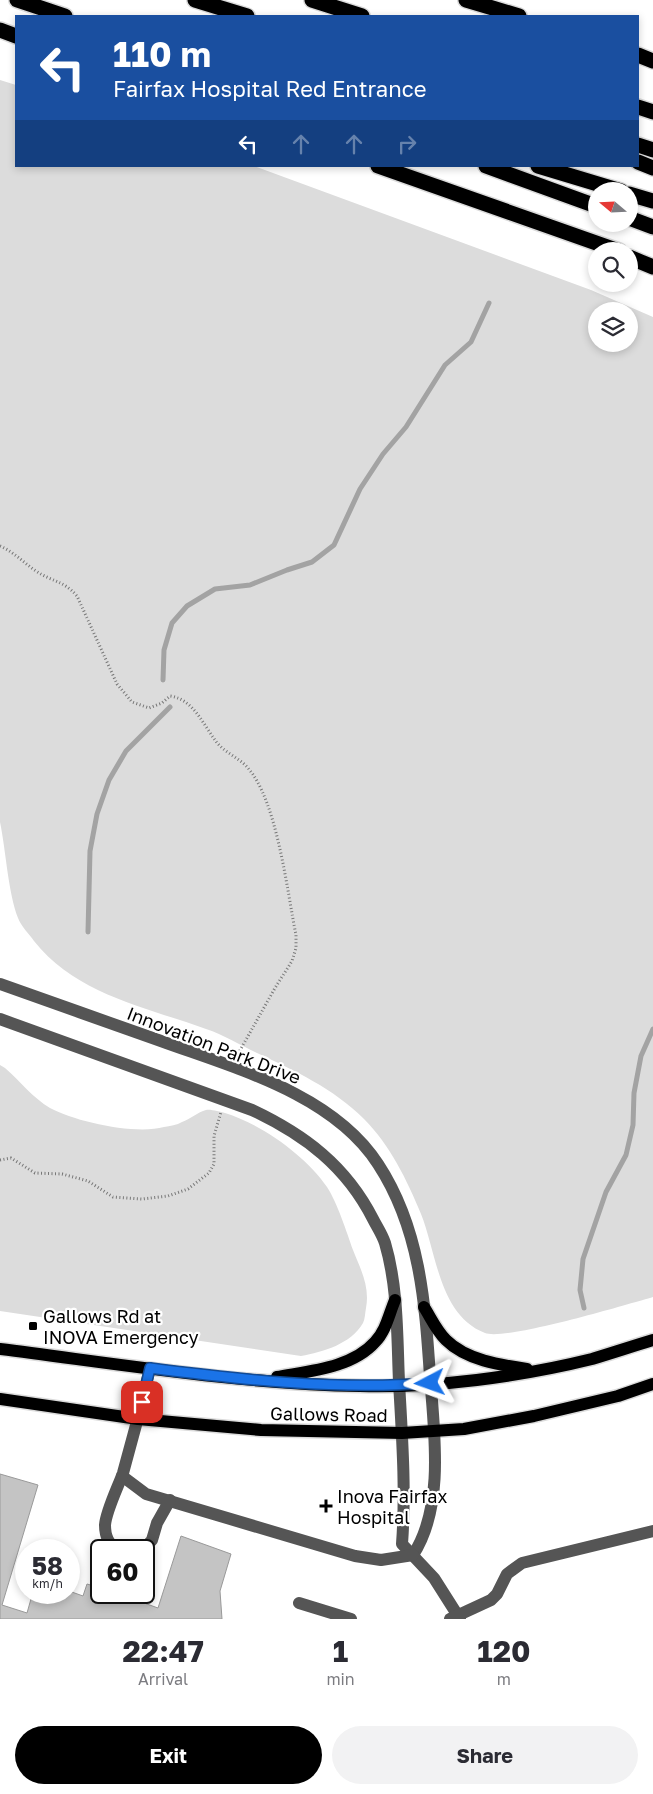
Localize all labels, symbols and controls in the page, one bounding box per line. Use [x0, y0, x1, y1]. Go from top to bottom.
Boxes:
text: 110 m [113, 33, 211, 75]
icon: left [30, 35, 95, 100]
text: Fairfax Hospital Red Entrance [113, 75, 427, 102]
icon: left [234, 130, 262, 158]
icon: ahead [287, 130, 315, 158]
icon: ahead [340, 130, 368, 158]
icon: right [393, 130, 421, 158]
north arrow [588, 182, 638, 232]
map controls [588, 182, 638, 352]
button: search [588, 242, 638, 292]
button: layers [588, 302, 638, 352]
street label: Innovation Park Drive [124, 1002, 304, 1088]
place label: Gallows Rd at INOVA Emergency [43, 1305, 199, 1348]
marker: Gallows Rd at INOVA Emergency [27, 1320, 39, 1332]
position arrow [403, 1356, 455, 1408]
pin [121, 1381, 163, 1423]
icon: arrive [128, 1388, 156, 1416]
street label: Gallows Road [270, 1402, 388, 1426]
place label: Inova Fairfax Hospital [337, 1485, 447, 1528]
marker: Inova Fairfax Hospital [319, 1499, 333, 1513]
speed limit sign: 60 [90, 1539, 155, 1604]
text: 58 [32, 1550, 63, 1581]
text: km/h [32, 1576, 63, 1591]
text: 22:47 [123, 1633, 204, 1669]
text: 1 [333, 1633, 348, 1669]
text: 120 [477, 1633, 530, 1669]
text: Arrival [138, 1669, 188, 1689]
text: min [326, 1669, 355, 1689]
text: m [497, 1669, 511, 1689]
button: Exit [15, 1726, 322, 1784]
button: Share [332, 1726, 638, 1784]

